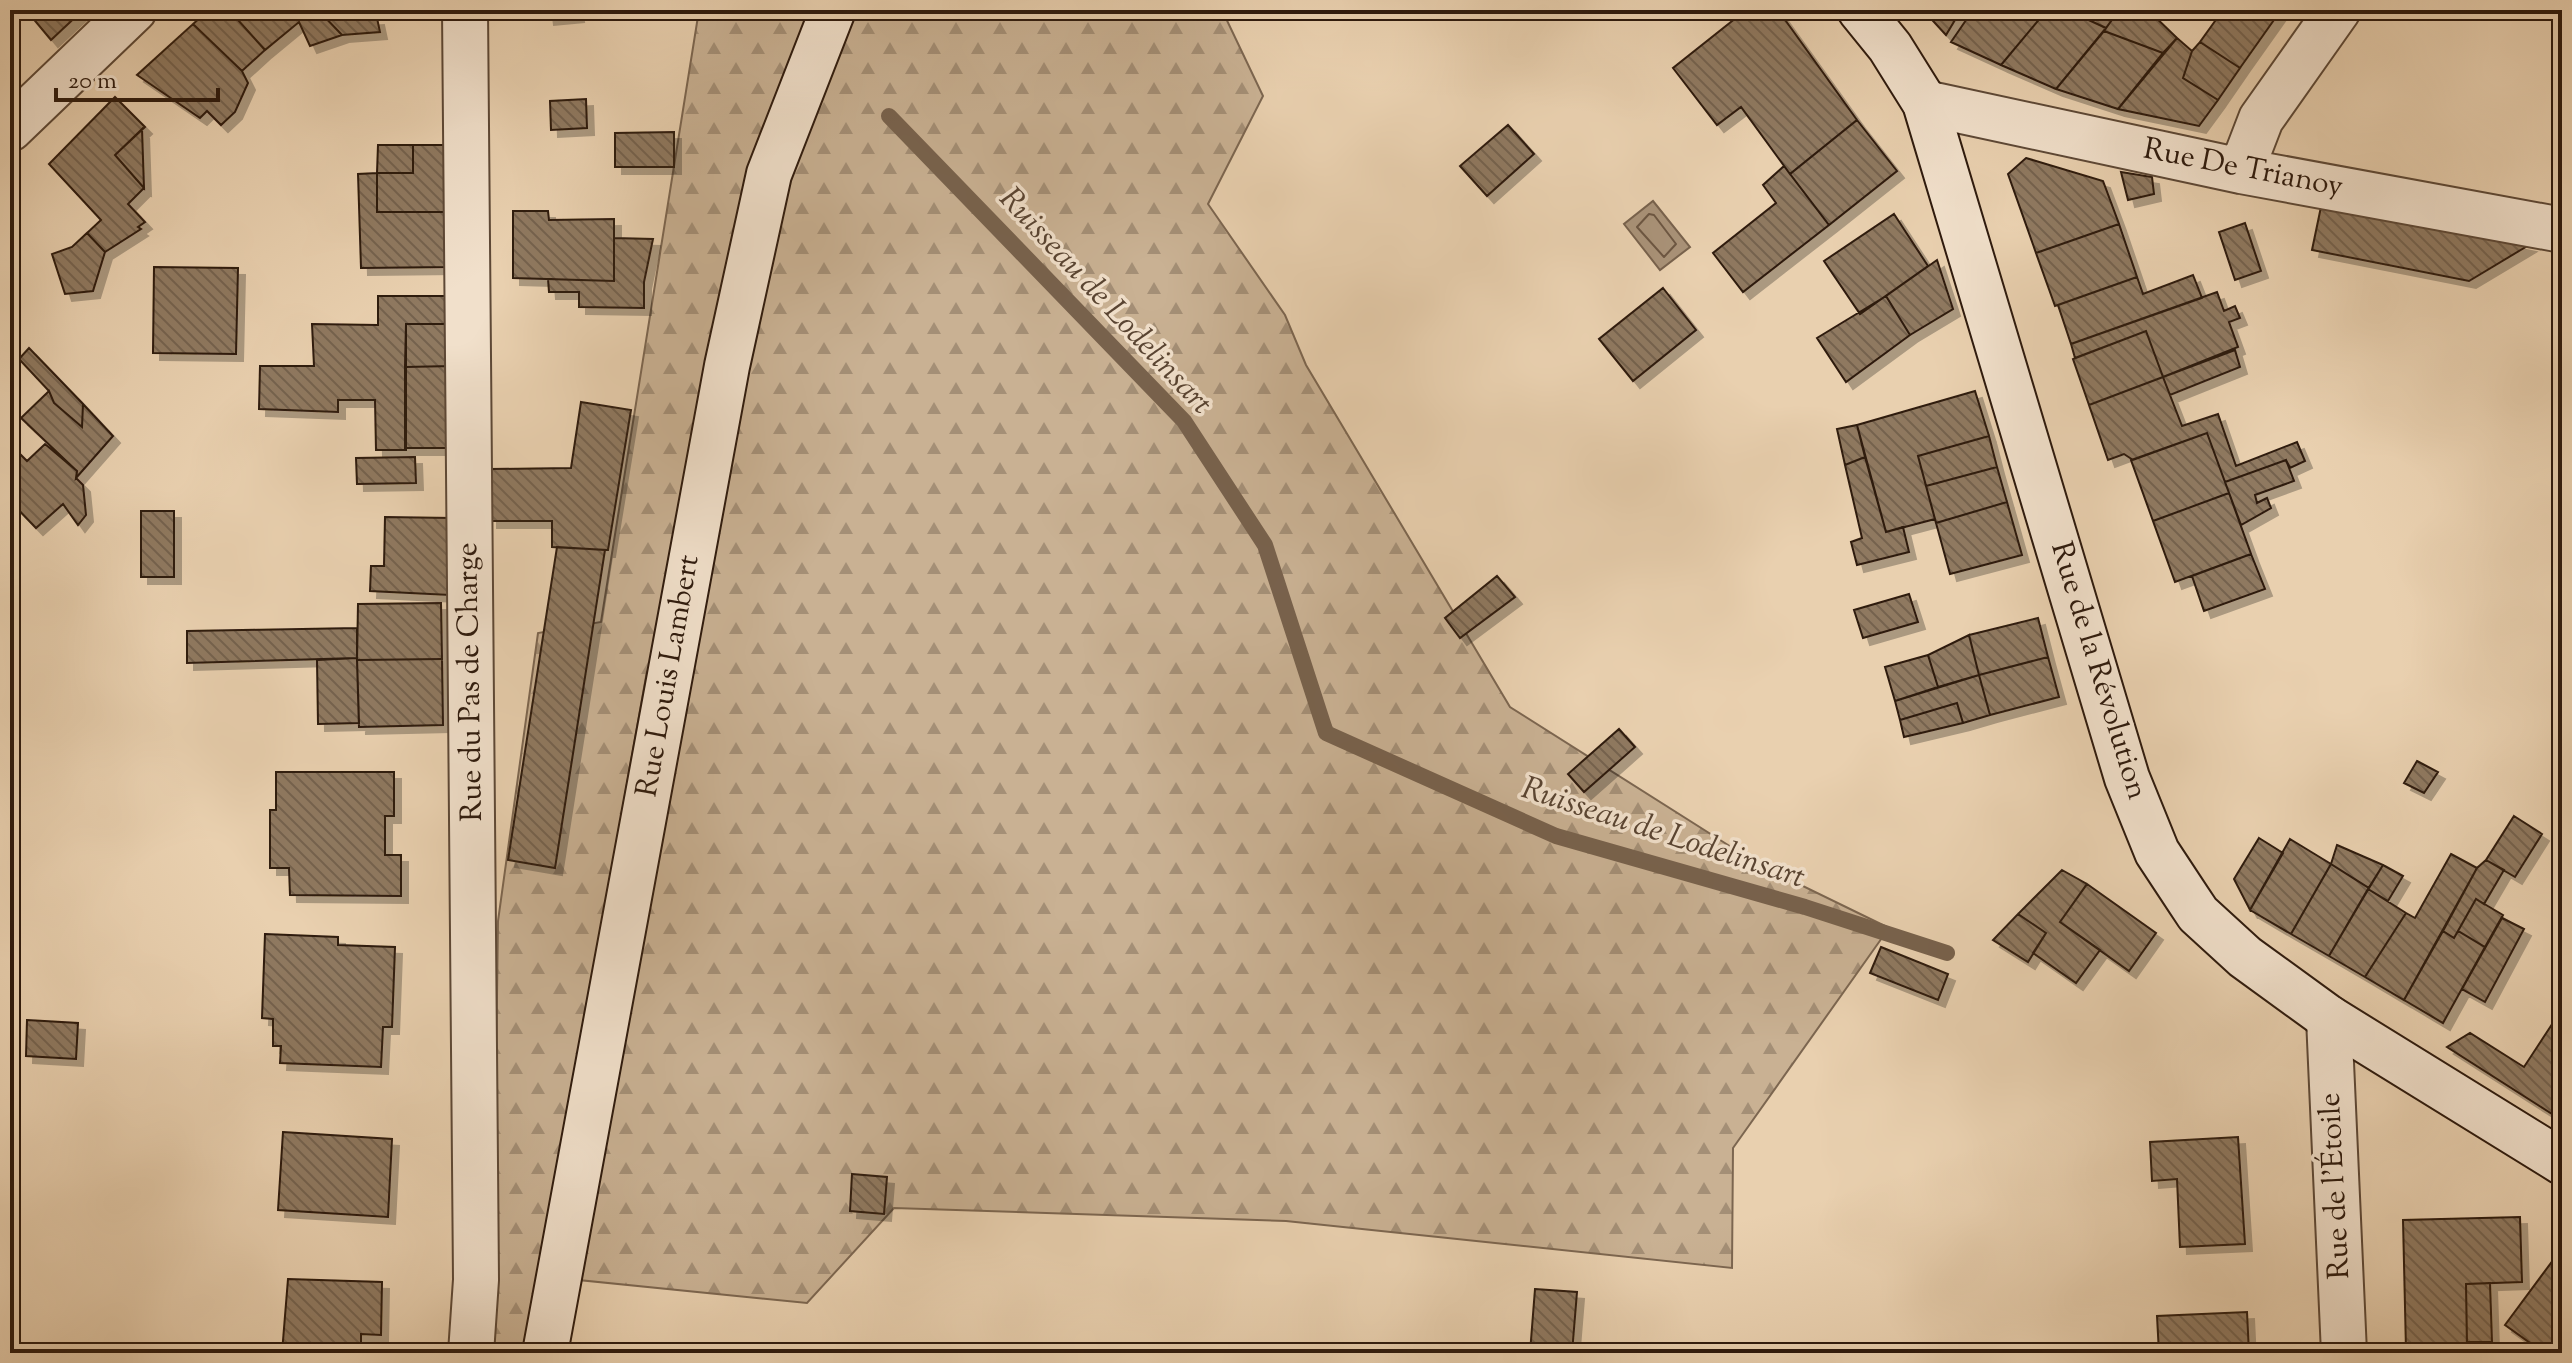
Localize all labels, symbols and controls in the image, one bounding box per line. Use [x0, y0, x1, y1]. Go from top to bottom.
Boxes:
scale bar [56, 52, 218, 102]
text: 20 m [68, 65, 117, 99]
street label: Rue De Trianoy [2140, 129, 2347, 209]
water label: Ruisseau de Lodelinsart [987, 178, 1223, 426]
street label: Rue de la Révolution [2038, 537, 2158, 805]
street label: Rue du Pas de Charge [447, 542, 495, 822]
street label: Rue Louis Lambert [627, 552, 711, 800]
water label: Ruisseau de Lodelinsart [1515, 766, 1811, 902]
street label: Rue de l'Étoile [2310, 1092, 2362, 1280]

